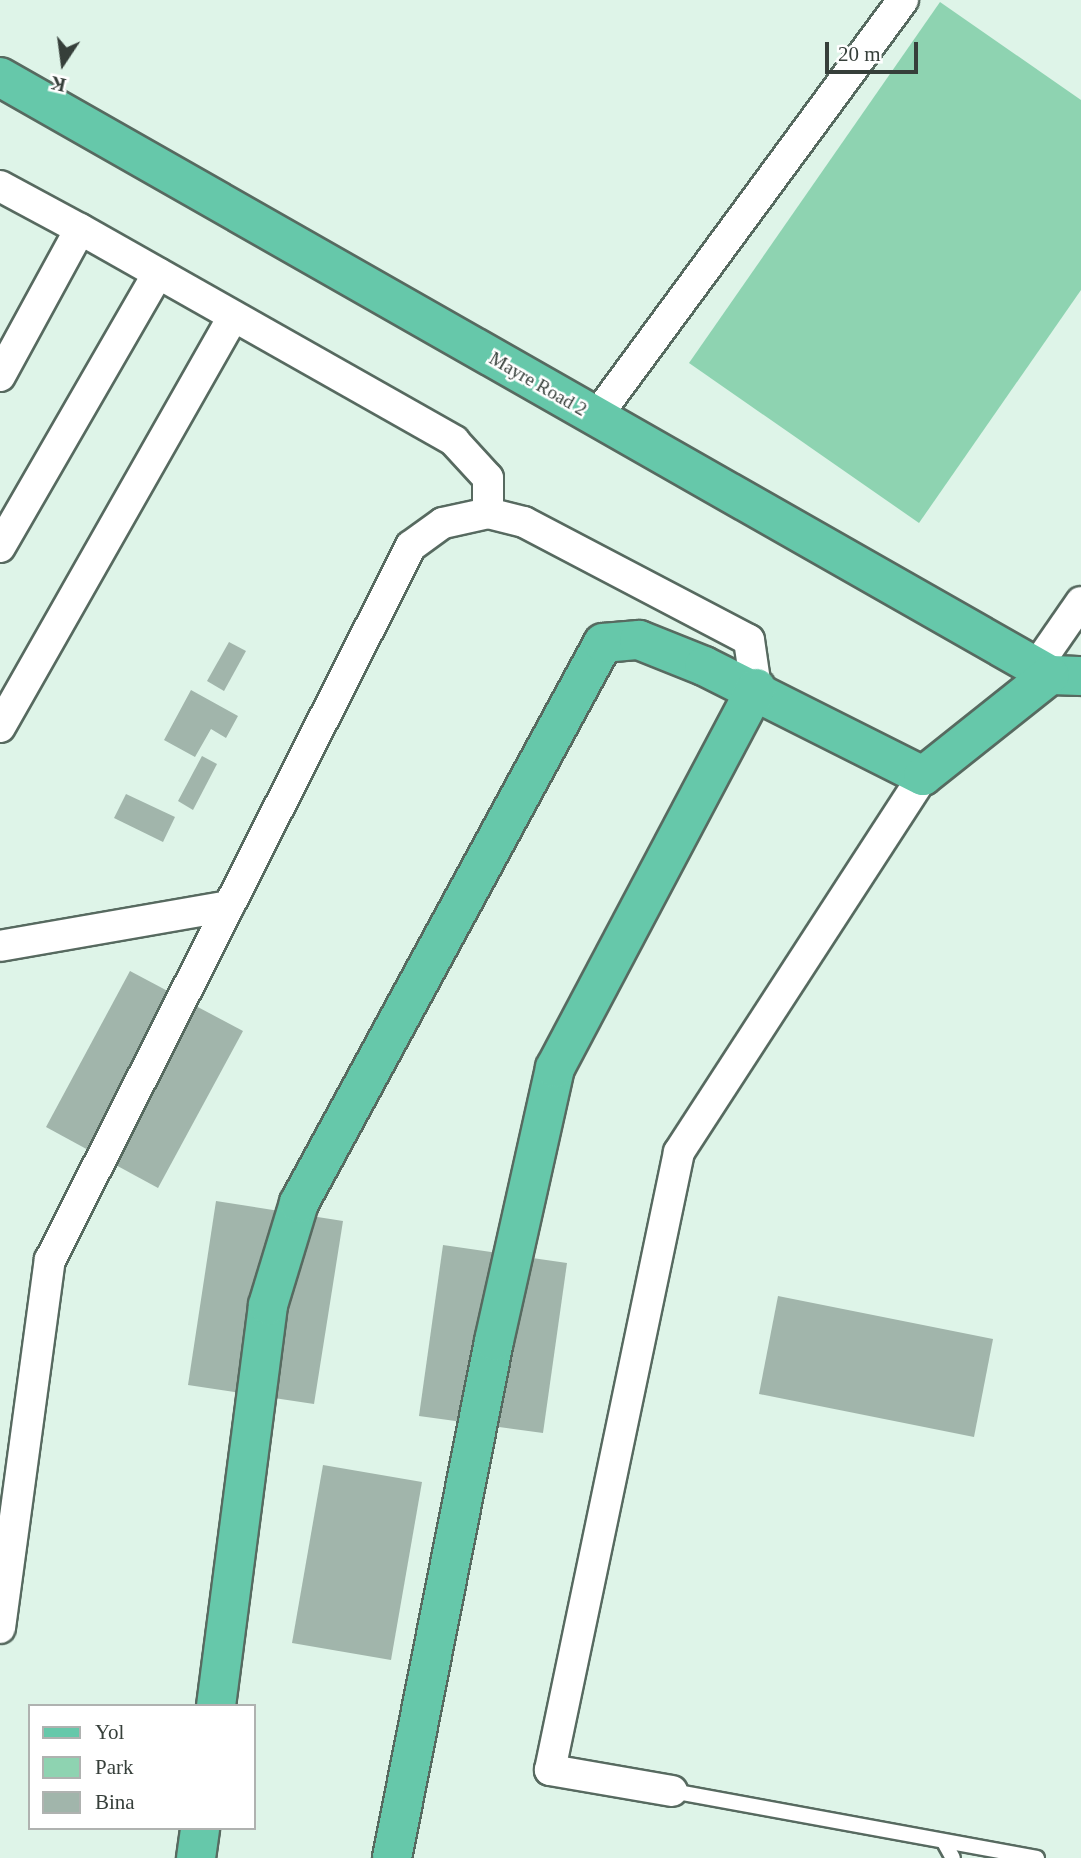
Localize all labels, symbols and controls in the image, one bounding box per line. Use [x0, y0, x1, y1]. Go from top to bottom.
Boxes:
north arrow [28, 28, 98, 98]
scale bar [829, 28, 922, 72]
text: 20 m [838, 42, 881, 66]
text: K [49, 72, 68, 96]
street label: Mayre Road 2 [485, 347, 591, 421]
legend [28, 1704, 256, 1830]
text: Yol [95, 1720, 124, 1744]
text: Park [95, 1755, 134, 1779]
text: Bina [95, 1790, 135, 1814]

